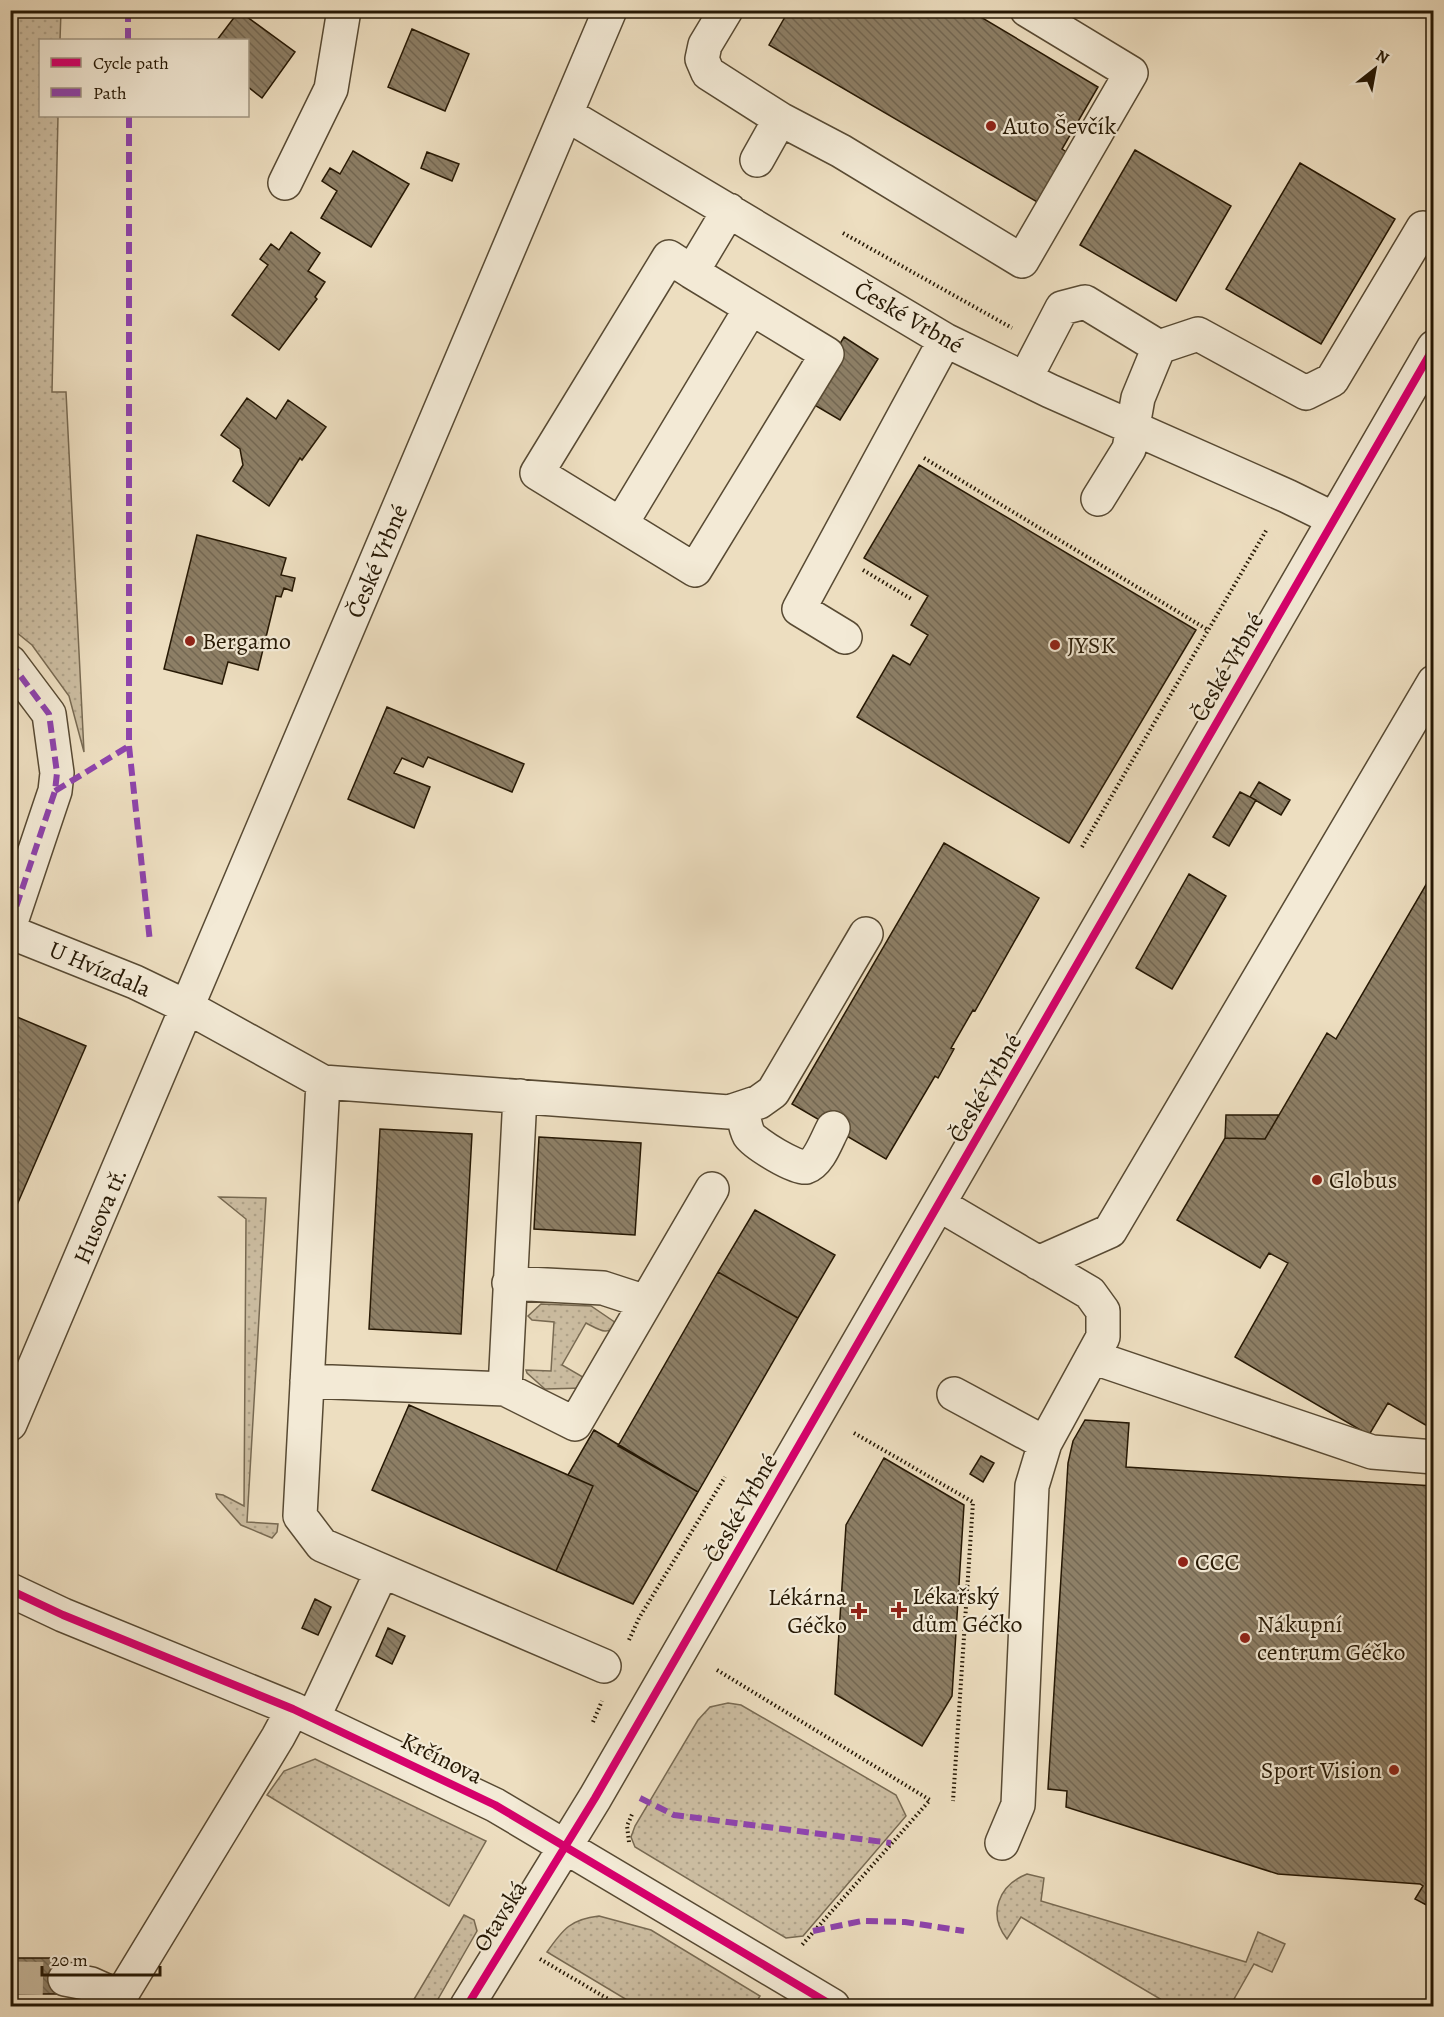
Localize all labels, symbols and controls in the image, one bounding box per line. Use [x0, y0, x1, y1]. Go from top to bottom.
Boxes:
legend [39, 39, 249, 117]
north arrow [1345, 39, 1405, 99]
text: N [1372, 45, 1393, 70]
text: Cycle path [93, 51, 169, 75]
text: Path [93, 81, 127, 105]
place label: Auto Ševčík [1002, 110, 1116, 142]
marker: Auto Ševčík [984, 119, 998, 133]
street label: České Vrbné [849, 273, 969, 361]
street label: České Vrbné [339, 499, 415, 623]
street label: České Vrbné [1183, 607, 1271, 727]
place label: Bergamo [202, 625, 291, 657]
place label: JYSK [1067, 629, 1116, 661]
marker: Bergamo [183, 634, 197, 648]
marker: JYSK [1048, 638, 1062, 652]
street label: U Hvízdala [44, 933, 157, 1005]
street label: České Vrbné [941, 1028, 1029, 1148]
street label: Husova tř. [66, 1163, 134, 1269]
place label: Globus [1329, 1164, 1397, 1196]
marker: Globus [1310, 1173, 1324, 1187]
street label: České Vrbné [697, 1448, 785, 1568]
place label: CCC [1195, 1546, 1240, 1578]
marker: CCC [1176, 1555, 1190, 1569]
place label: Lékařský dům Géčko [912, 1580, 1022, 1640]
place label: Lékárna Géčko [768, 1581, 848, 1641]
marker: Lékařský dům Géčko [890, 1601, 908, 1619]
marker: Lékárna Géčko [852, 1604, 866, 1618]
place label: Nákupní centrum Géčko [1257, 1608, 1405, 1668]
marker: Nákupní centrum Géčko [1238, 1631, 1252, 1645]
street label: Krčínova [396, 1725, 489, 1792]
place label: Sport Vision [1261, 1754, 1382, 1786]
marker: Sport Vision [1387, 1763, 1401, 1777]
street label: Otavská [466, 1874, 535, 1958]
scale bar [42, 1939, 160, 1977]
text: 20 m [51, 1948, 88, 1972]

